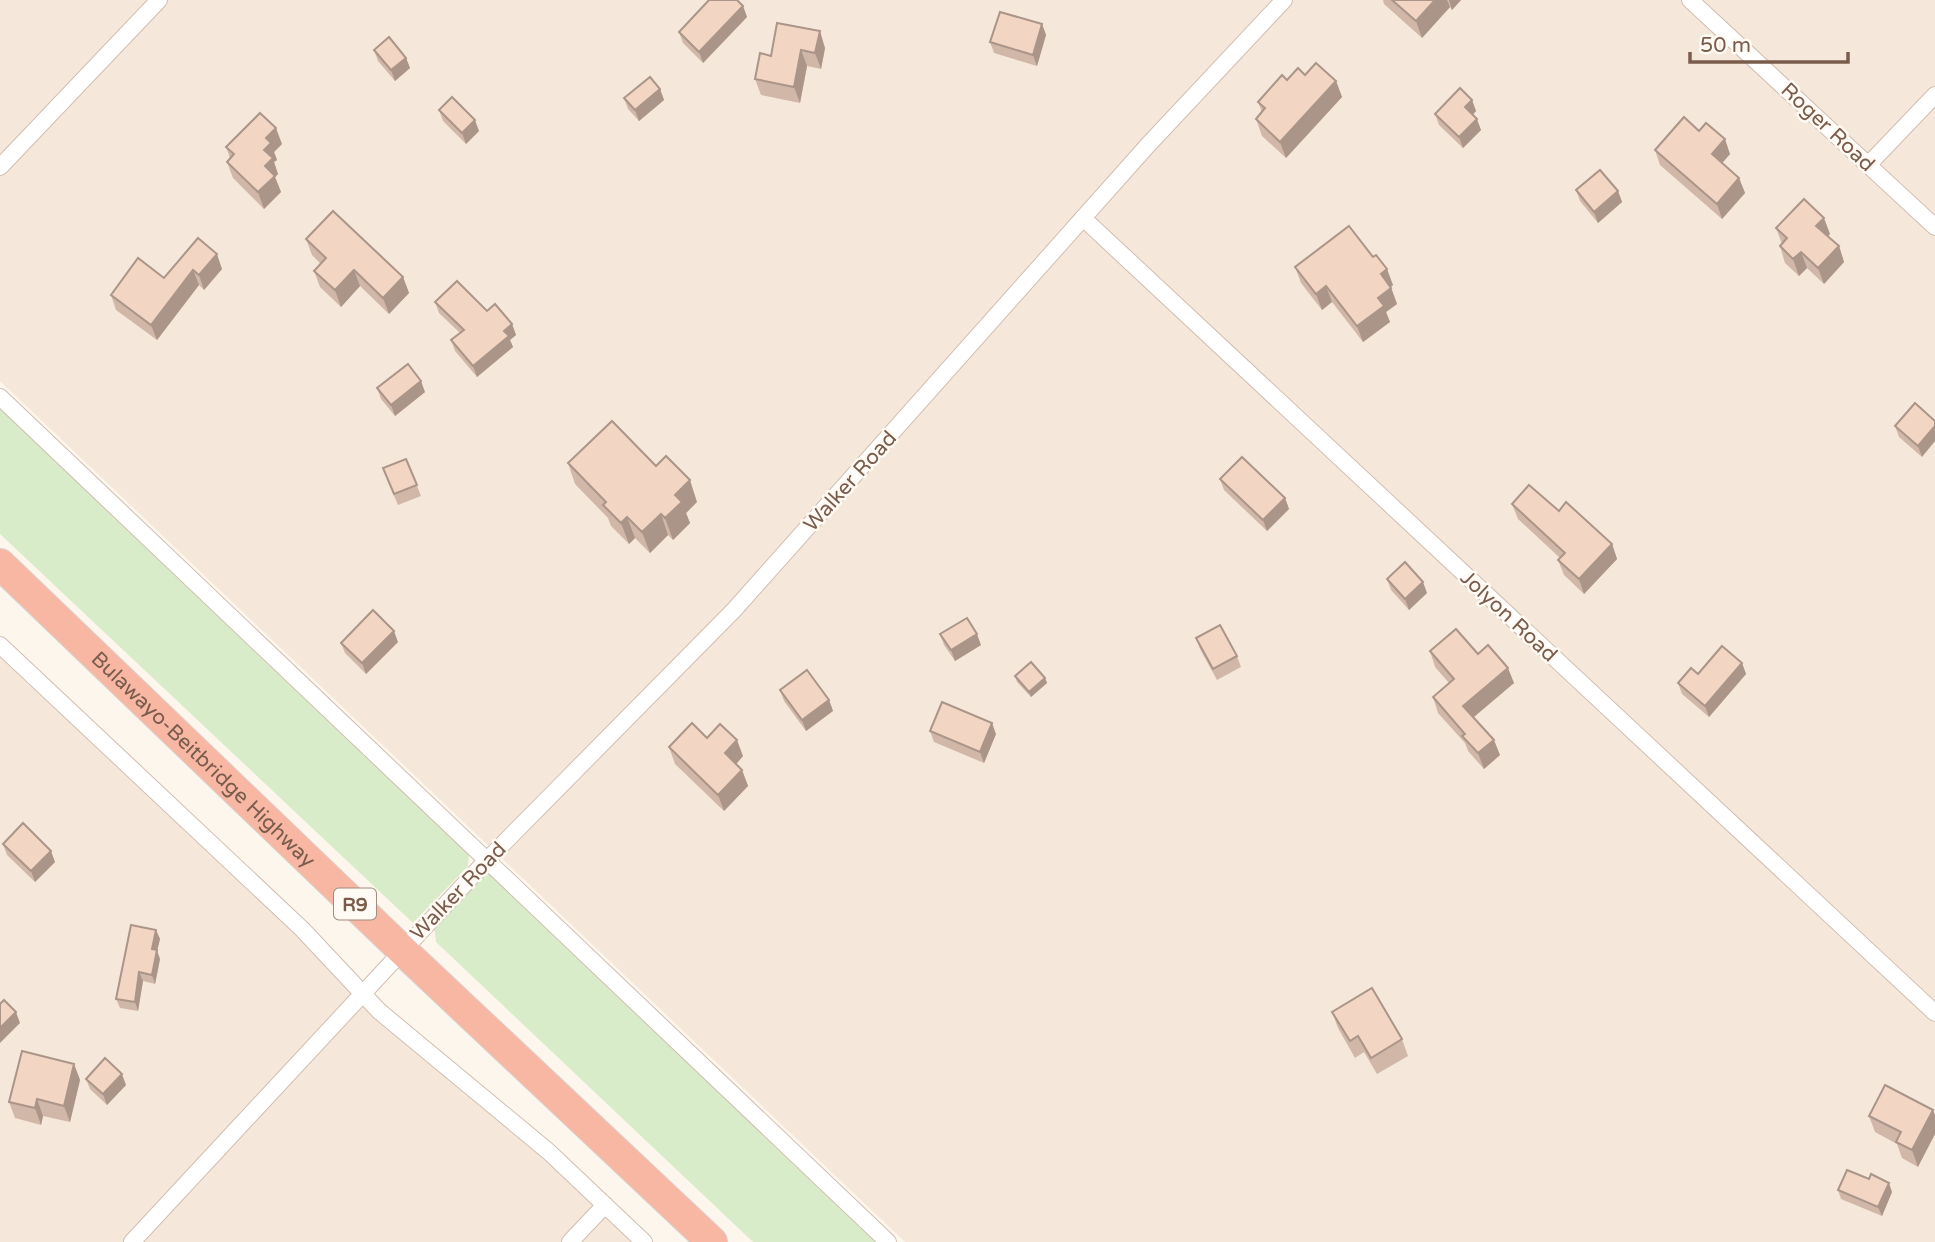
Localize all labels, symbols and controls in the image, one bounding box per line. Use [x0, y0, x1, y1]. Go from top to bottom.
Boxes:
scale bar [1690, 21, 1848, 65]
text: 50 m [1700, 33, 1751, 58]
street label: Roger Road [1776, 78, 1880, 177]
street label: Walker Road [799, 426, 902, 537]
street label: Jolyon Road [1455, 565, 1562, 667]
street label: Bulawayo-Beitbridge Highway [86, 646, 320, 873]
street label: Walker Road [405, 837, 511, 946]
road number: R9 [334, 888, 376, 920]

